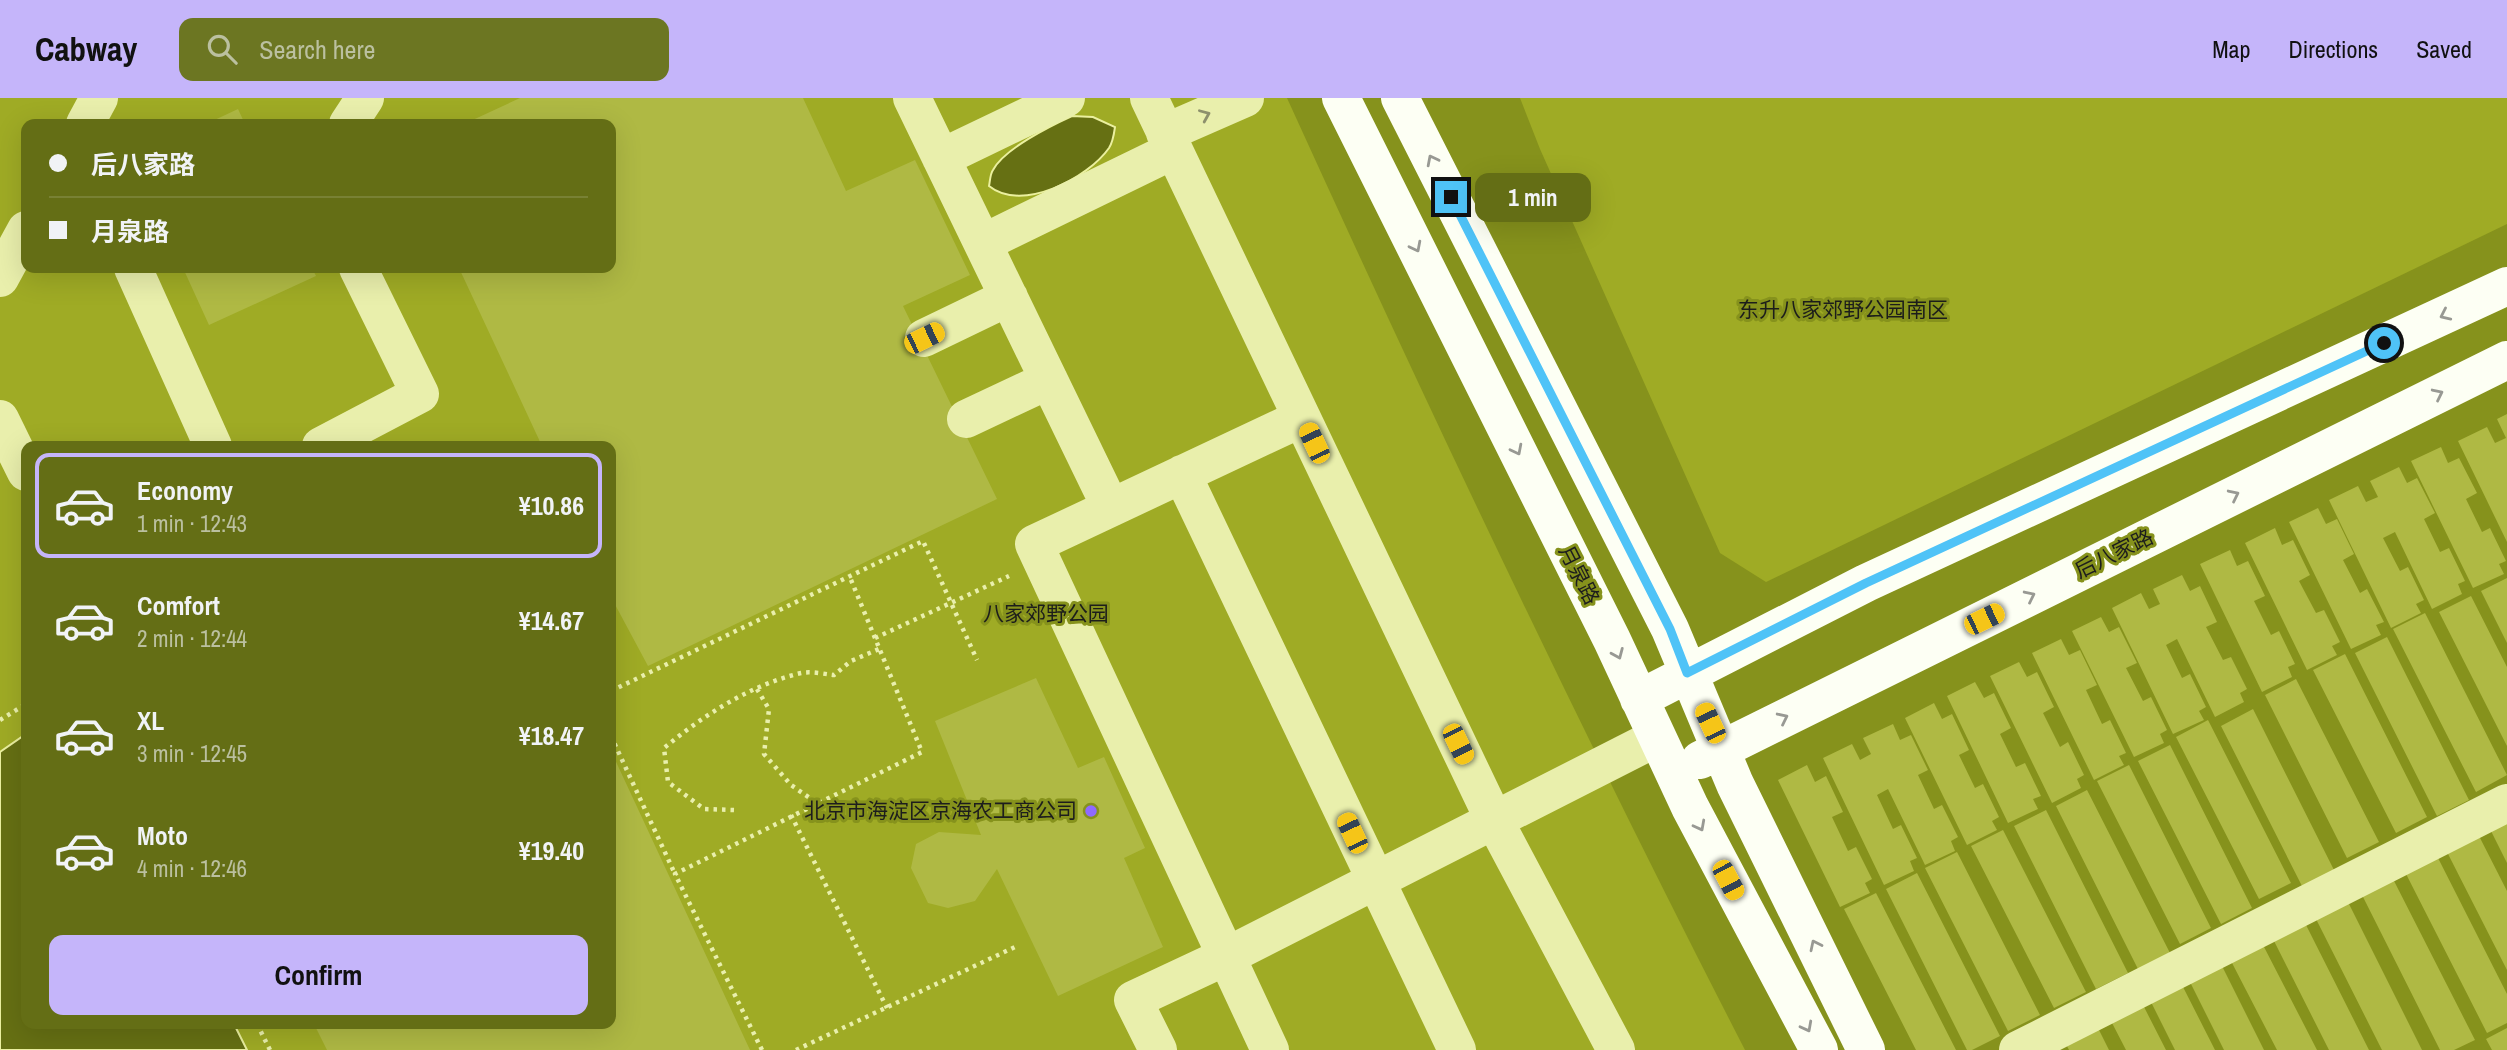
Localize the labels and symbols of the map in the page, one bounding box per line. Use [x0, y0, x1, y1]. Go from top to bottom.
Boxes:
one-way arrow [1198, 109, 1210, 123]
one-way arrow [1427, 155, 1441, 167]
callout: 1 min [1476, 172, 1591, 222]
route end [1435, 181, 1467, 213]
one-way arrow [1407, 240, 1421, 252]
park label: 东升八家郊野公园南区 [1738, 295, 1948, 324]
one-way arrow [2440, 307, 2452, 321]
car [901, 319, 948, 357]
route start [2368, 327, 2400, 359]
one-way arrow [2431, 388, 2443, 402]
car [1296, 420, 1333, 466]
one-way arrow [1509, 443, 1523, 455]
one-way arrow [2227, 489, 2239, 503]
street label: 后八家路 [2070, 522, 2158, 585]
street label: 月泉路 [1552, 540, 1607, 609]
one-way arrow [2023, 590, 2035, 604]
park label: 八家郊野公园 [983, 599, 1109, 628]
car [1961, 600, 2008, 638]
one-way arrow [1610, 647, 1624, 660]
car [1692, 700, 1729, 746]
one-way arrow [1776, 713, 1788, 727]
car [1440, 721, 1477, 767]
place label: 北京市海淀区京海农工商公司 [804, 796, 1077, 825]
marker: 北京市海淀区京海农工商公司 [1083, 803, 1099, 819]
car [1334, 810, 1371, 856]
one-way arrow [1692, 819, 1705, 832]
car [1709, 857, 1748, 903]
one-way arrow [1809, 940, 1823, 952]
one-way arrow [1798, 1020, 1812, 1033]

